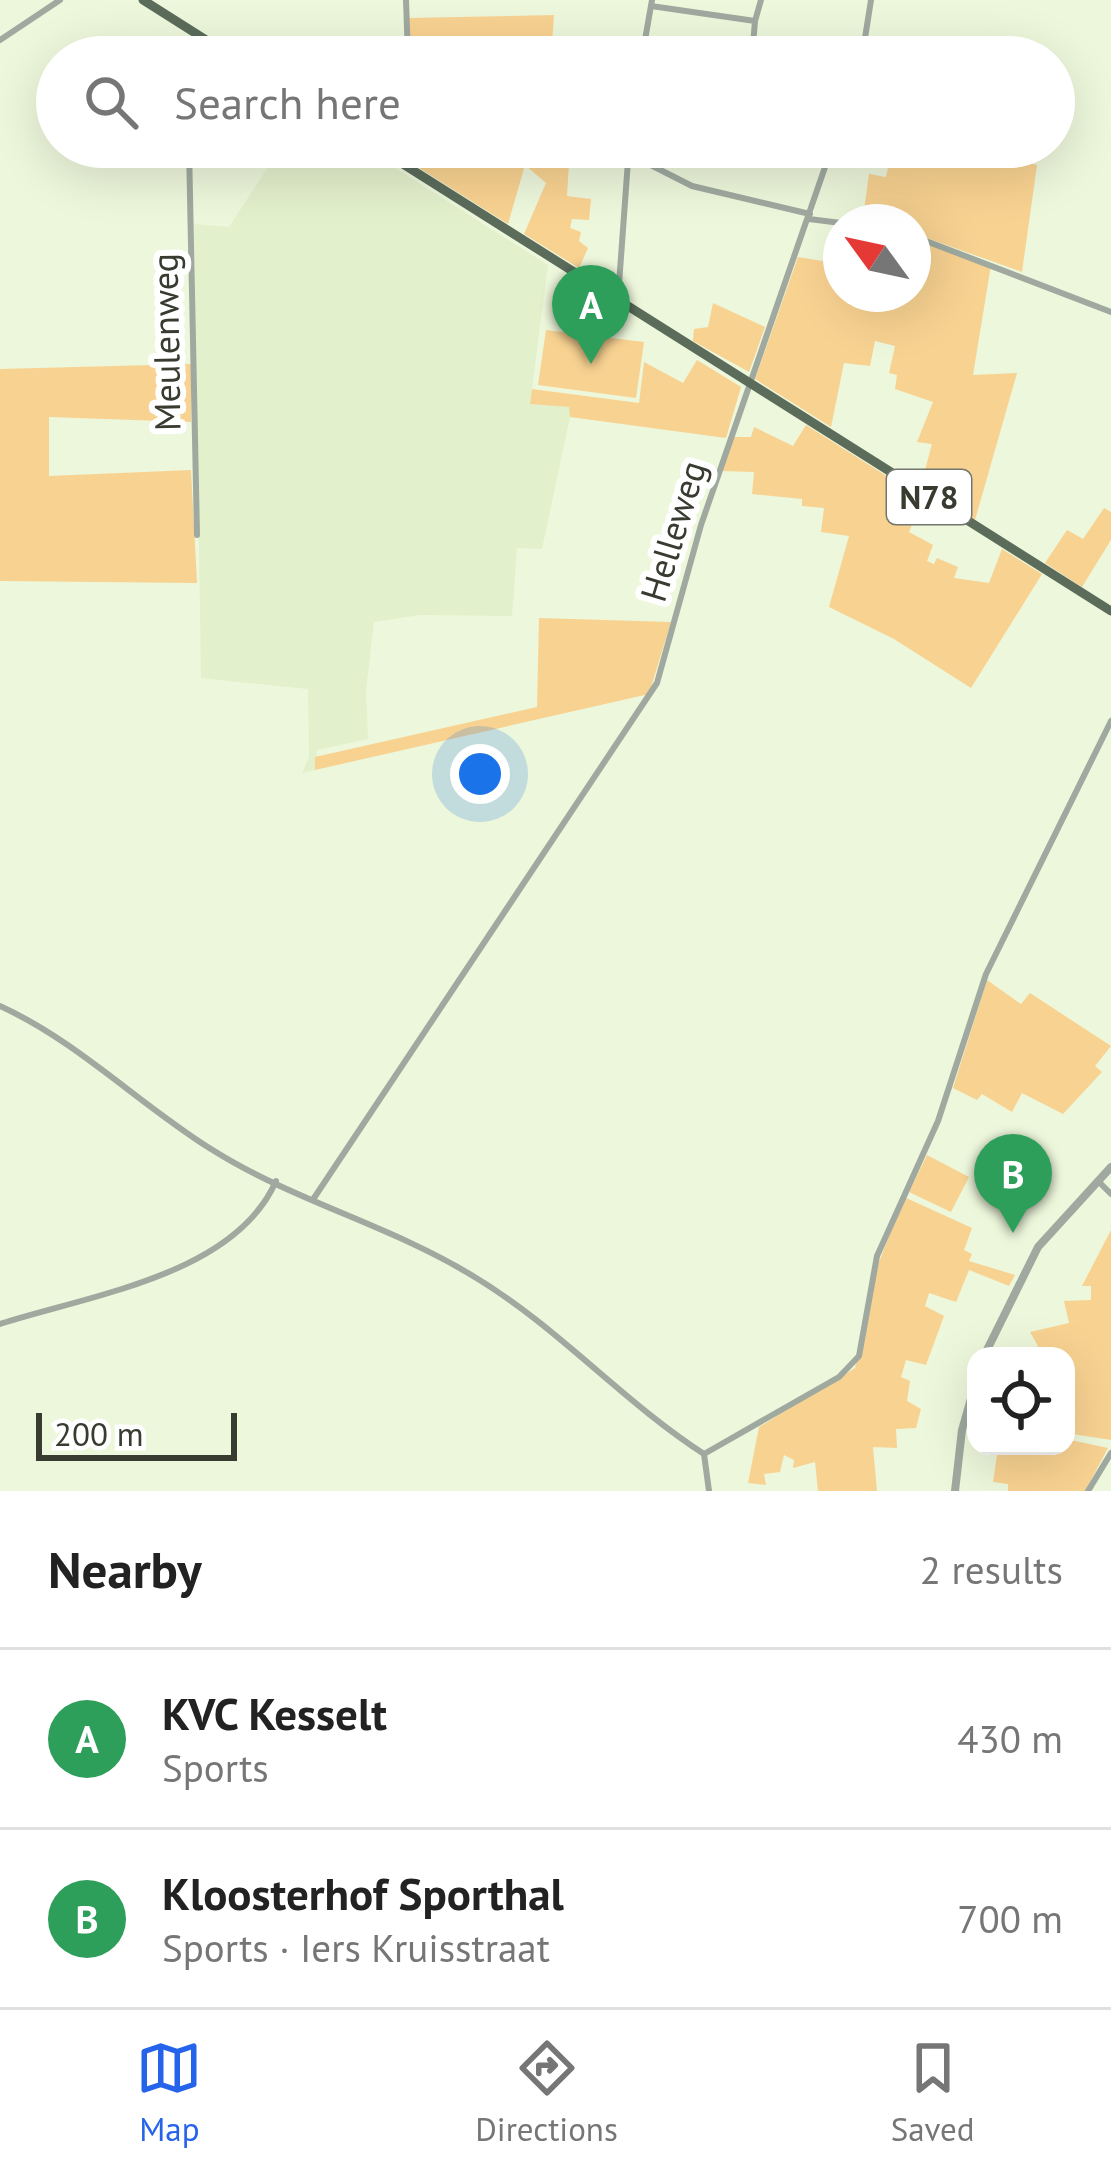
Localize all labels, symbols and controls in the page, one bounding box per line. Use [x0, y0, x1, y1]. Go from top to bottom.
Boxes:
search box [36, 36, 1075, 168]
icon: search [78, 69, 144, 135]
text: Search here [174, 73, 401, 131]
north arrow [823, 204, 931, 312]
street label: Meulenweg [140, 253, 191, 431]
pin: A [552, 265, 630, 364]
street label: Helleweg [629, 455, 716, 607]
road number: N78 [887, 470, 971, 524]
your location [450, 744, 510, 804]
pin: B [974, 1134, 1052, 1233]
map controls [967, 1347, 1075, 1455]
button: locate [967, 1347, 1075, 1455]
scale bar [36, 1407, 237, 1460]
text: 200 m [54, 1412, 144, 1455]
text: Nearby [48, 1536, 202, 1602]
text: 2 results [920, 1544, 1063, 1595]
text: KVC Kesselt [162, 1684, 387, 1742]
text: A [75, 1713, 99, 1764]
text: 430 m [957, 1713, 1063, 1764]
text: Sports [162, 1742, 269, 1793]
text: Kloosterhof Sporthal [162, 1864, 564, 1922]
text: B [75, 1893, 99, 1944]
text: 700 m [957, 1893, 1063, 1944]
text: Sports · Iers Kruisstraat [162, 1922, 550, 1973]
tab: Map [136, 2035, 202, 2150]
tab: Directions [475, 2035, 618, 2150]
tab: Saved [891, 2035, 975, 2150]

